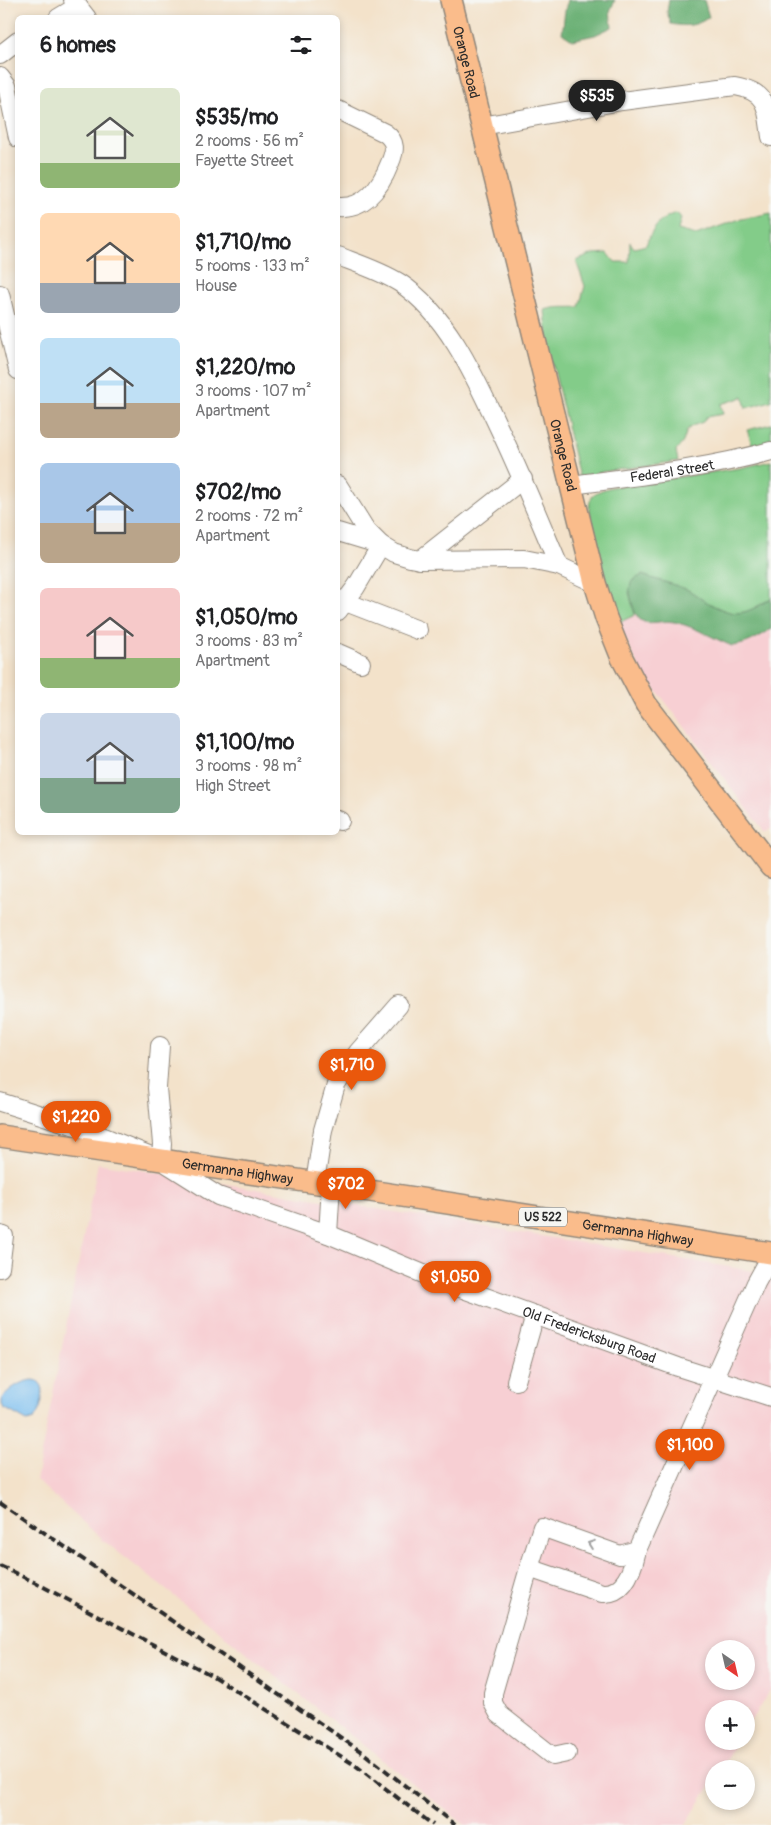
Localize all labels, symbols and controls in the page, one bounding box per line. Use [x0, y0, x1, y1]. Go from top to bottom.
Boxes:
street label: Orange Road [449, 24, 483, 100]
icon: filters [287, 31, 315, 59]
text: 6 homes [40, 32, 116, 59]
pin: $535 [567, 80, 627, 122]
text: $535 [580, 86, 614, 106]
text: $535/mo [195, 104, 278, 131]
icon: home [80, 108, 140, 168]
text: 2 rooms · 56 m² [195, 131, 304, 151]
text: Fayette Street [195, 151, 293, 171]
text: $1,710/mo [195, 229, 291, 256]
icon: home [80, 233, 140, 293]
text: 5 rooms · 133 m² [195, 256, 310, 276]
text: House [195, 276, 237, 296]
text: $1,220/mo [195, 354, 295, 381]
icon: home [80, 358, 140, 418]
text: 3 rooms · 107 m² [195, 381, 312, 401]
text: Apartment [195, 401, 270, 421]
street label: Orange Road [546, 417, 581, 493]
street label: Federal Street [629, 456, 716, 486]
text: $702/mo [195, 479, 281, 506]
icon: home [80, 483, 140, 543]
text: 2 rooms · 72 m² [195, 506, 303, 526]
text: Apartment [195, 526, 270, 546]
text: $1,050/mo [195, 604, 297, 631]
icon: home [80, 608, 140, 668]
text: 3 rooms · 83 m² [195, 631, 303, 651]
text: Apartment [195, 651, 270, 671]
text: $1,100/mo [195, 729, 294, 756]
icon: home [80, 733, 140, 793]
text: 3 rooms · 98 m² [195, 756, 302, 776]
text: High Street [195, 776, 271, 796]
pin: $1,710 [311, 1048, 393, 1091]
text: $1,710 [330, 1055, 374, 1075]
pin: $1,220 [35, 1100, 117, 1143]
text: $1,220 [52, 1107, 100, 1127]
street label: Germanna Highway [181, 1155, 294, 1188]
pin: $702 [316, 1168, 376, 1210]
text: $702 [327, 1174, 365, 1194]
road number: US 522 [519, 1208, 567, 1226]
street label: Germanna Highway [581, 1215, 695, 1249]
pin: $1,050 [414, 1260, 496, 1303]
text: $1,050 [430, 1267, 480, 1287]
street label: Old Fredericksburg Road [520, 1303, 658, 1367]
pin: $1,100 [649, 1428, 731, 1471]
text: $1,100 [666, 1435, 714, 1455]
one-way arrow [587, 1540, 596, 1550]
north arrow [705, 1640, 755, 1690]
map controls [705, 1640, 755, 1810]
button: + [705, 1700, 755, 1750]
button: − [705, 1760, 755, 1810]

